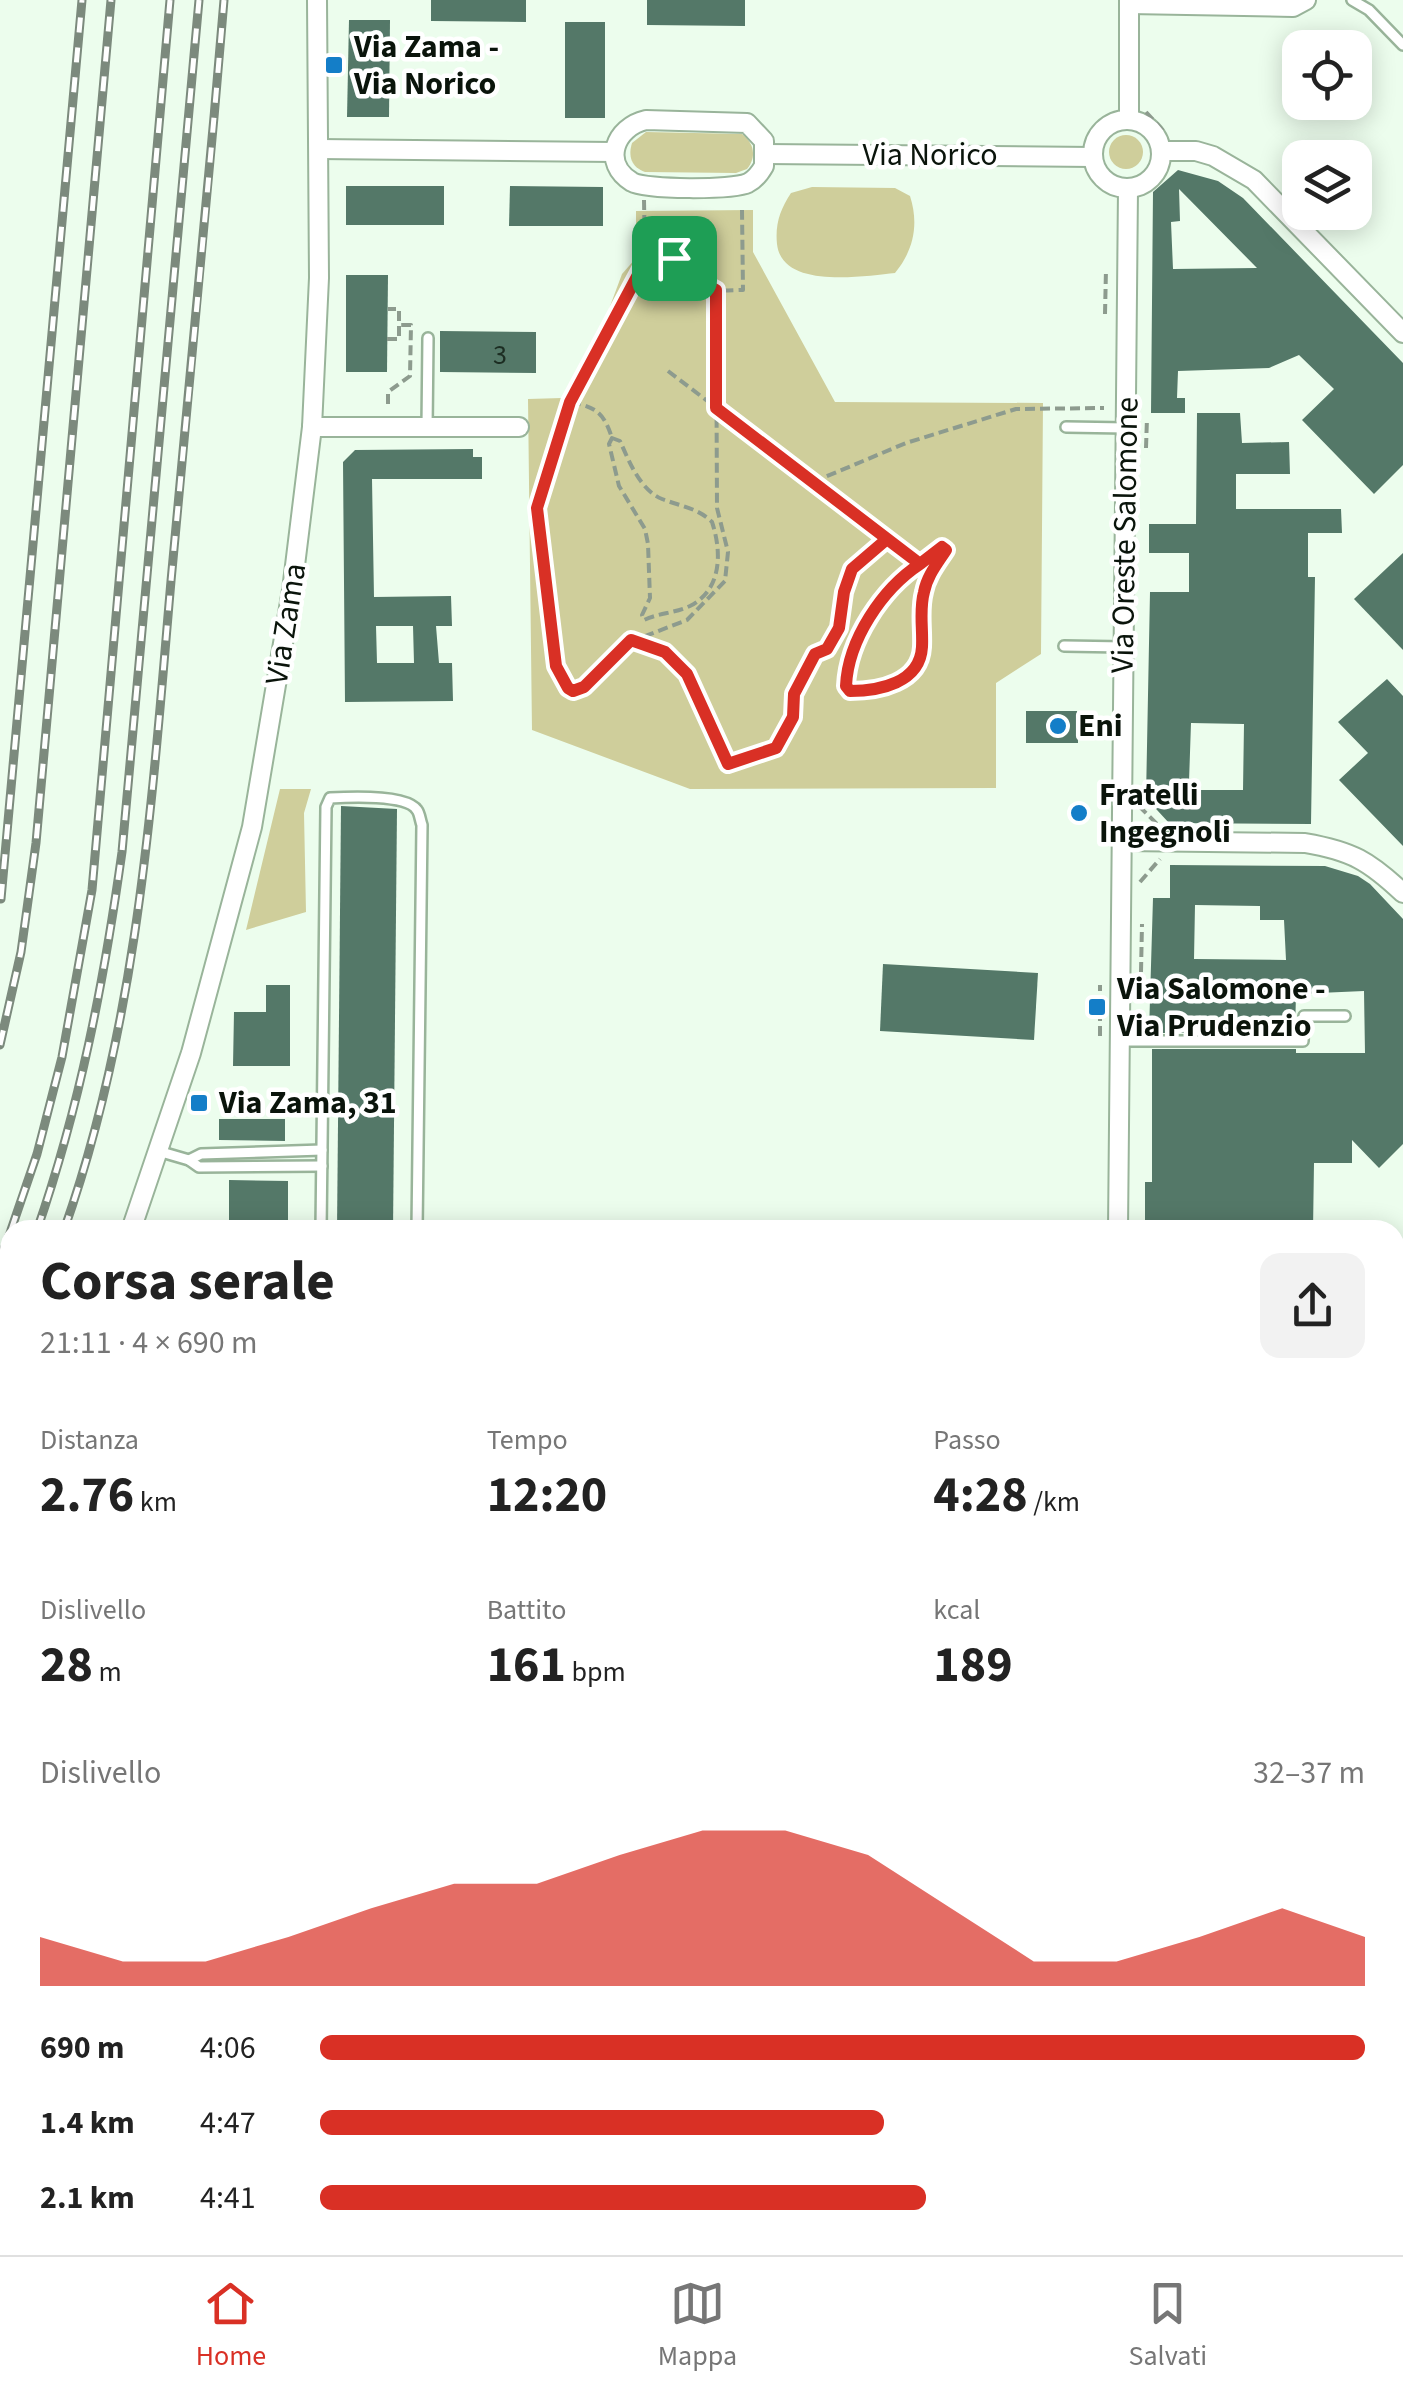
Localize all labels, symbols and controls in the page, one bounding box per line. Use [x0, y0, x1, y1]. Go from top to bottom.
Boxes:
place label: Via Zama - Via Norico [353, 24, 499, 107]
map controls [1282, 30, 1372, 230]
button: locate [1282, 30, 1372, 120]
marker: Via Zama - Via Norico [323, 54, 345, 76]
street label: Via Norico [862, 132, 998, 178]
button: layers [1282, 140, 1372, 230]
pin [632, 216, 717, 301]
icon: arrive [647, 231, 702, 286]
house number: 3 [493, 335, 507, 375]
street label: Via Oreste Salomone [1100, 397, 1150, 673]
street label: Via Zama [254, 560, 318, 688]
place label: Eni [1078, 703, 1123, 749]
marker: Eni [1047, 715, 1069, 737]
place label: Fratelli Ingegnoli [1099, 772, 1231, 855]
marker: Fratelli Ingegnoli [1068, 802, 1090, 824]
place label: Via Salomone - Via Prudenzio [1116, 966, 1326, 1049]
marker: Via Salomone - Via Prudenzio [1086, 996, 1108, 1018]
place label: Via Zama, 31 [218, 1080, 397, 1126]
marker: Via Zama, 31 [188, 1092, 210, 1114]
text: Corsa serale [40, 1243, 335, 1321]
button: share [1260, 1253, 1365, 1358]
text: 21:11 · 4 × 690 m [40, 1320, 258, 1366]
text: Distanza [40, 1420, 139, 1460]
text: Tempo [487, 1420, 568, 1460]
text: Passo [933, 1420, 1001, 1460]
text: 2.76 [40, 1460, 134, 1531]
text: 12:20 [487, 1460, 607, 1531]
text: 4:28 [933, 1460, 1028, 1531]
text: km [134, 1482, 177, 1522]
text: /km [1028, 1482, 1080, 1522]
text: Dislivello [40, 1590, 146, 1630]
text: Battito [487, 1590, 566, 1630]
text: kcal [933, 1590, 980, 1630]
text: 28 [40, 1630, 93, 1701]
text: 161 [487, 1630, 566, 1701]
text: 189 [933, 1630, 1013, 1701]
text: m [93, 1652, 122, 1692]
text: bpm [566, 1652, 626, 1692]
text: Dislivello [40, 1750, 161, 1796]
text: 32–37 m [1253, 1750, 1365, 1796]
text: 690 m [40, 2025, 125, 2071]
text: 4:06 [200, 2025, 256, 2071]
text: 1.4 km [40, 2100, 135, 2146]
text: 4:47 [200, 2100, 256, 2146]
text: 2.1 km [40, 2175, 135, 2221]
text: 4:41 [200, 2175, 256, 2221]
tab: Home [196, 2276, 266, 2376]
tab: Mappa [658, 2276, 737, 2376]
tab: Salvati [1128, 2276, 1207, 2376]

